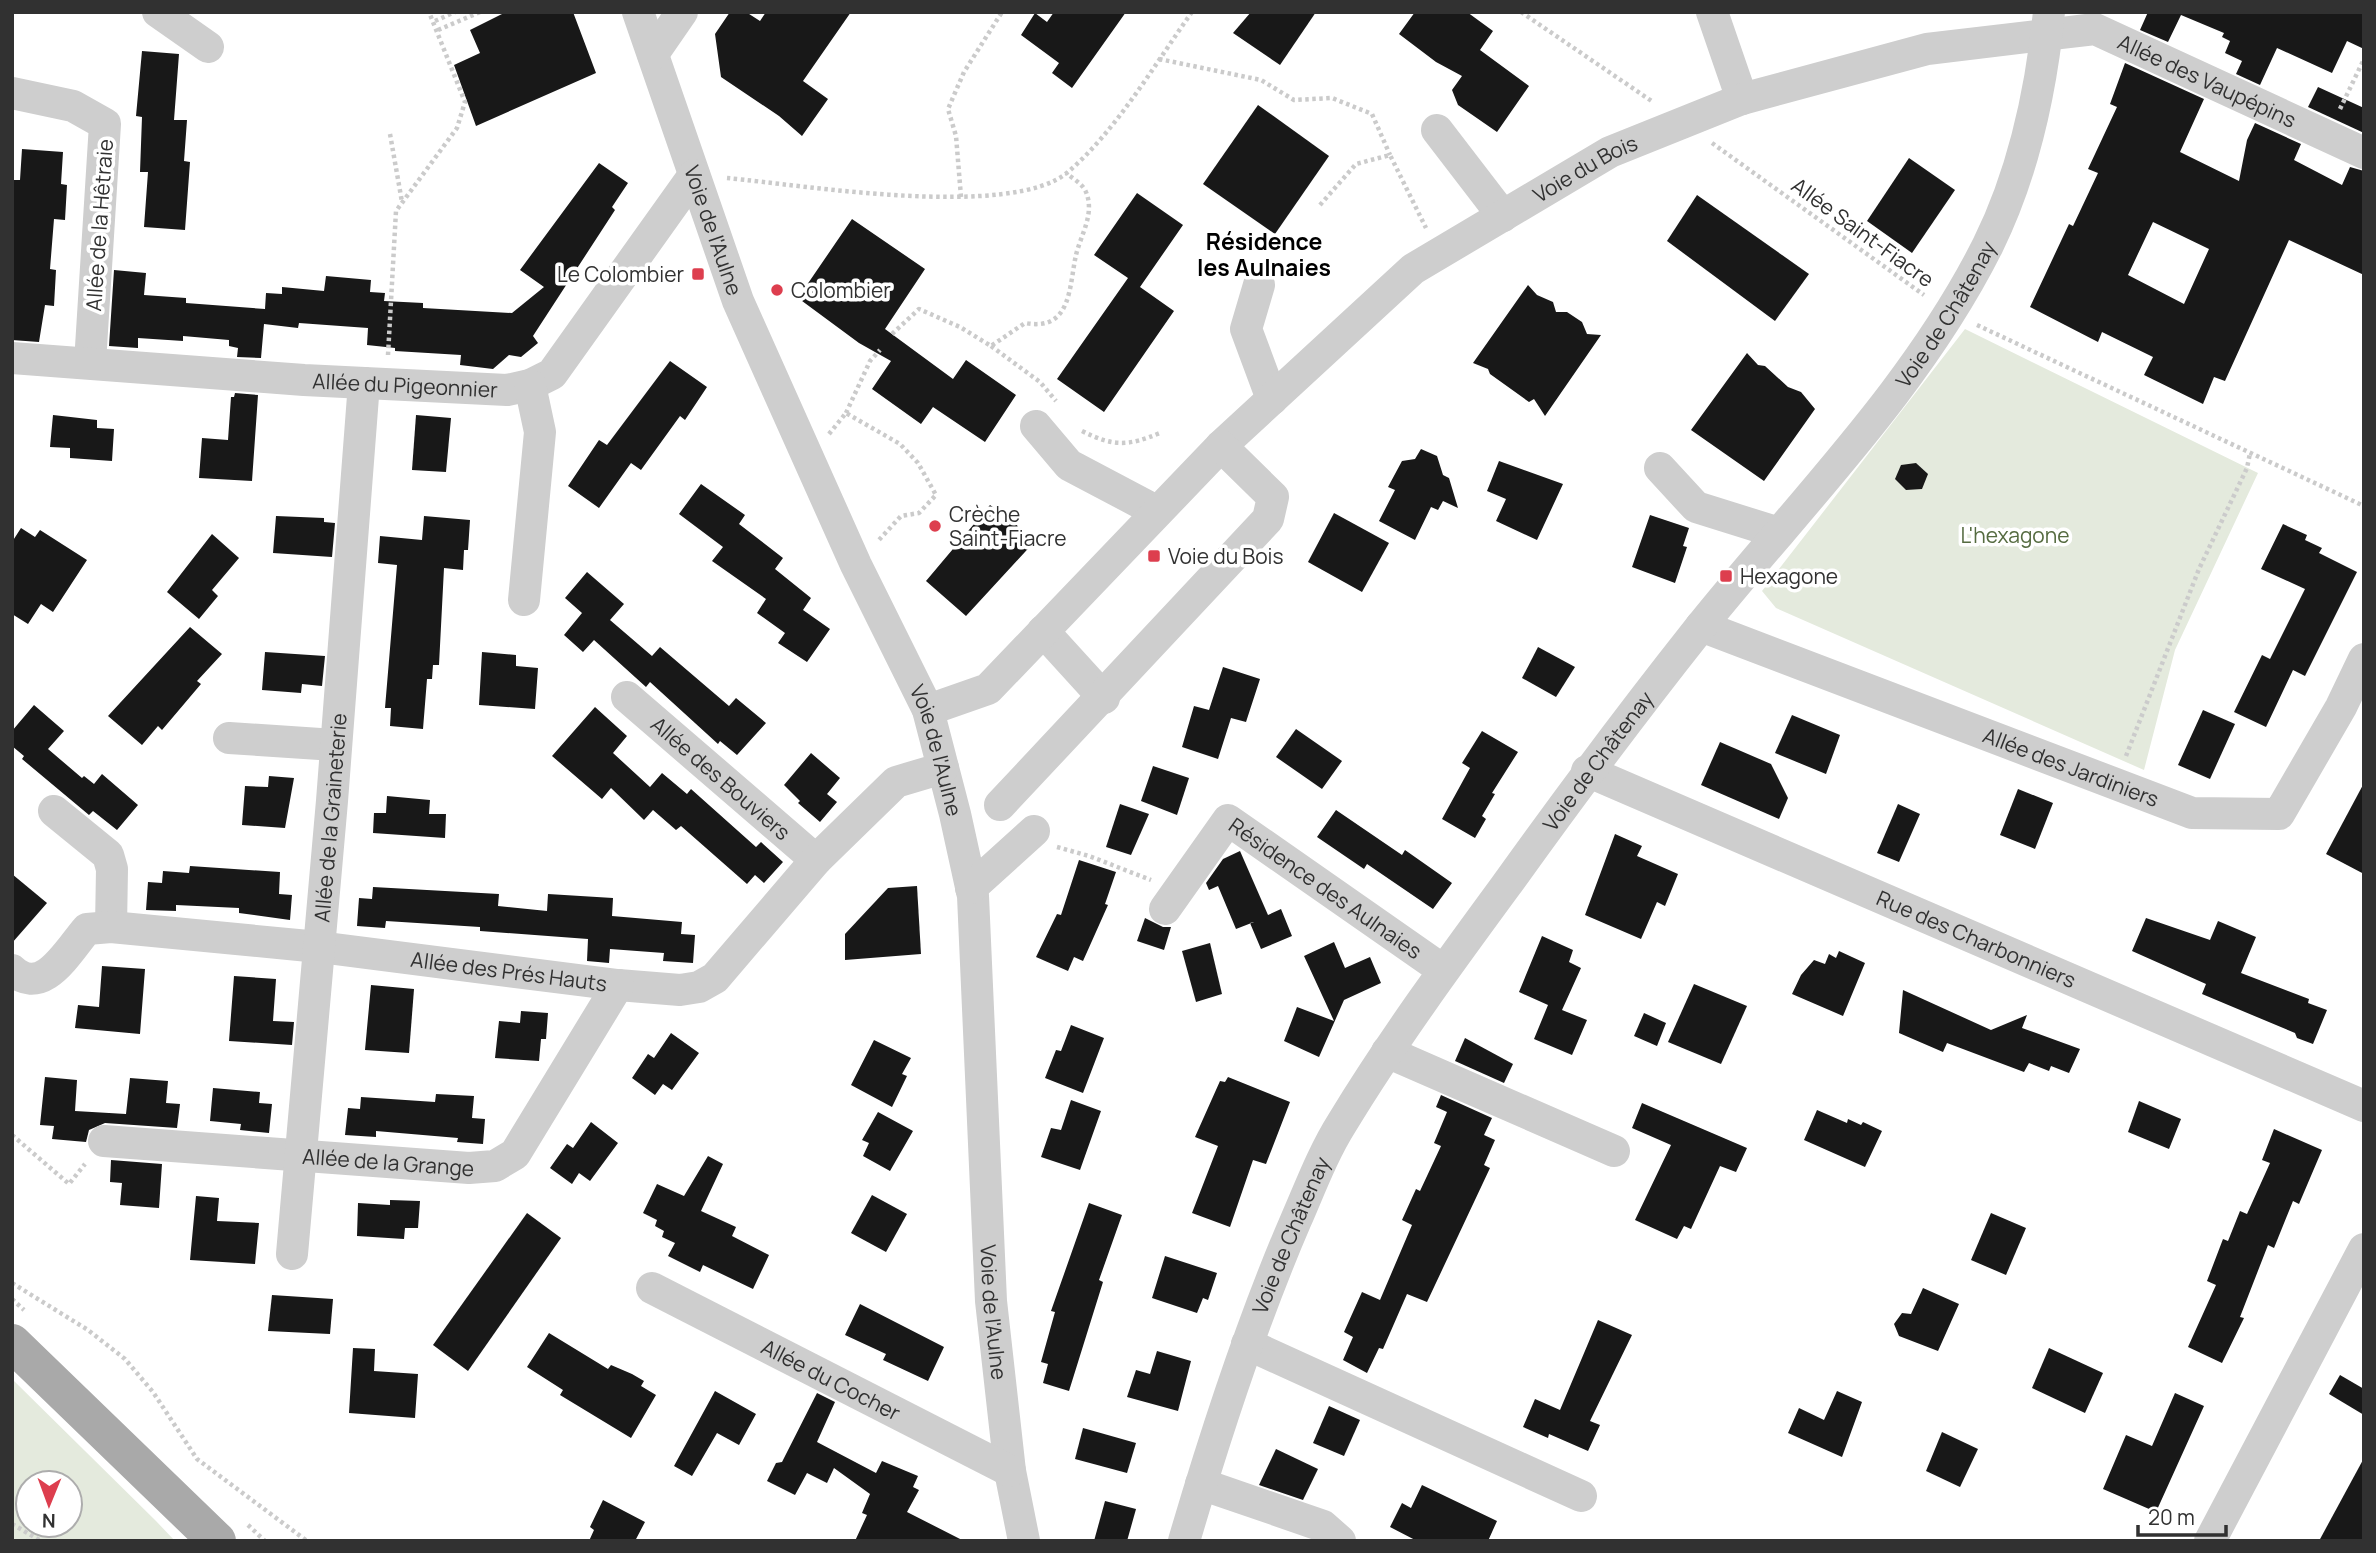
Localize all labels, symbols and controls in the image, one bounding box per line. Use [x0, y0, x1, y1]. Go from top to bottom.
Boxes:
street label: Allée des Vaupépins [2114, 28, 2301, 134]
street label: Voie du Bois [1528, 128, 1641, 209]
street label: Allée de la Hêtraie [79, 138, 119, 312]
street label: Voie de l'Aulne [678, 162, 749, 299]
street label: Allée Saint-Fiacre [1786, 171, 1940, 293]
district label: Résidence les Aulnaies [1197, 225, 1331, 283]
street label: Voie de Châtenay [1889, 236, 2002, 393]
place label: Le Colombier [557, 260, 684, 288]
marker: Le Colombier [690, 266, 706, 282]
place label: Colombier [791, 276, 891, 304]
marker: Colombier [769, 282, 785, 298]
street label: Allée du Pigeonnier [312, 366, 499, 404]
place label: Crèche Saint-Fiacre [949, 500, 1067, 552]
marker: Crèche Saint-Fiacre [927, 518, 943, 534]
park label: L'hexagone [1961, 521, 2069, 549]
place label: Voie du Bois [1168, 542, 1284, 570]
marker: Voie du Bois [1146, 548, 1162, 564]
place label: Hexagone [1740, 562, 1838, 590]
marker: Hexagone [1718, 568, 1734, 584]
street label: Voie de l'Aulne [904, 680, 969, 819]
street label: Voie de Châtenay [1536, 685, 1659, 836]
street label: Allée des Bouviers [645, 710, 797, 846]
street label: Allée de la Graineterie [307, 712, 353, 923]
street label: Allée des Jardiniers [1979, 721, 2163, 813]
street label: Résidence des Aulnaies [1224, 811, 1428, 965]
street label: Rue des Charbonniers [1872, 884, 2080, 994]
street label: Allée des Prés Hauts [409, 945, 609, 997]
street label: Allée de la Grange [301, 1142, 475, 1182]
street label: Voie de Châtenay [1246, 1152, 1336, 1318]
street label: Voie de l'Aulne [975, 1244, 1014, 1381]
street label: Allée du Cocher [757, 1332, 906, 1427]
north arrow [14, 1469, 84, 1539]
scale bar [2138, 1494, 2226, 1538]
text: 20 m [2148, 1503, 2195, 1531]
text: N [42, 1508, 56, 1534]

